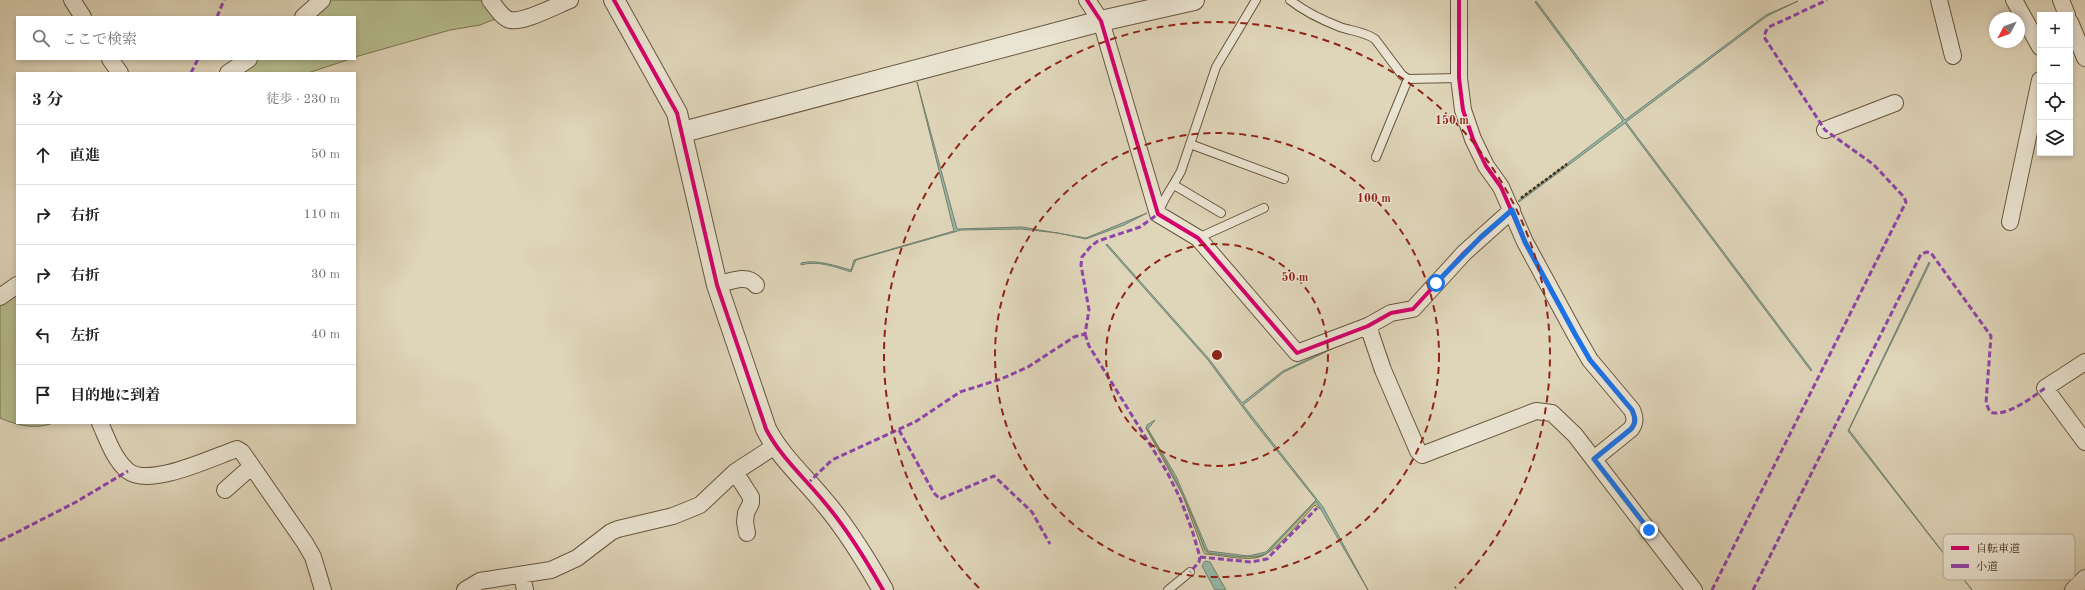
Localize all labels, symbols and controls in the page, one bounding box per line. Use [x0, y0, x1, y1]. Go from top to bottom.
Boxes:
north arrow [1989, 12, 2025, 48]
map controls [2037, 12, 2073, 156]
button: + [2037, 12, 2073, 48]
search box [16, 16, 356, 60]
icon: search [30, 27, 52, 49]
text: ここで検索 [62, 33, 137, 48]
button: − [2037, 48, 2073, 84]
button: locate [2037, 84, 2073, 120]
text: 3 分 [32, 92, 64, 109]
text: 徒歩 · 230 m [266, 93, 340, 106]
text: 150 m [1435, 114, 1469, 127]
button: layers [2037, 120, 2073, 156]
icon: ahead [32, 144, 54, 166]
text: 50 m [311, 148, 340, 161]
text: 直進 [70, 149, 100, 164]
text: 100 m [1357, 193, 1391, 205]
icon: right [32, 204, 54, 226]
text: 110 m [303, 208, 340, 221]
text: 右折 [70, 209, 100, 224]
icon: right [32, 264, 54, 286]
text: 30 m [311, 268, 340, 281]
text: 右折 [70, 269, 100, 284]
text: 50 m [1282, 271, 1309, 284]
route start [1427, 274, 1445, 292]
icon: left [32, 324, 54, 346]
text: 40 m [311, 328, 340, 341]
text: 左折 [70, 329, 100, 344]
centre of rings [1210, 348, 1224, 362]
icon: arrive [32, 384, 54, 406]
text: 目的地に到着 [70, 389, 160, 404]
route end [1640, 521, 1658, 539]
legend [1943, 534, 2075, 580]
text: 自転車道 [1976, 542, 2020, 555]
text: 小道 [1976, 560, 1998, 573]

